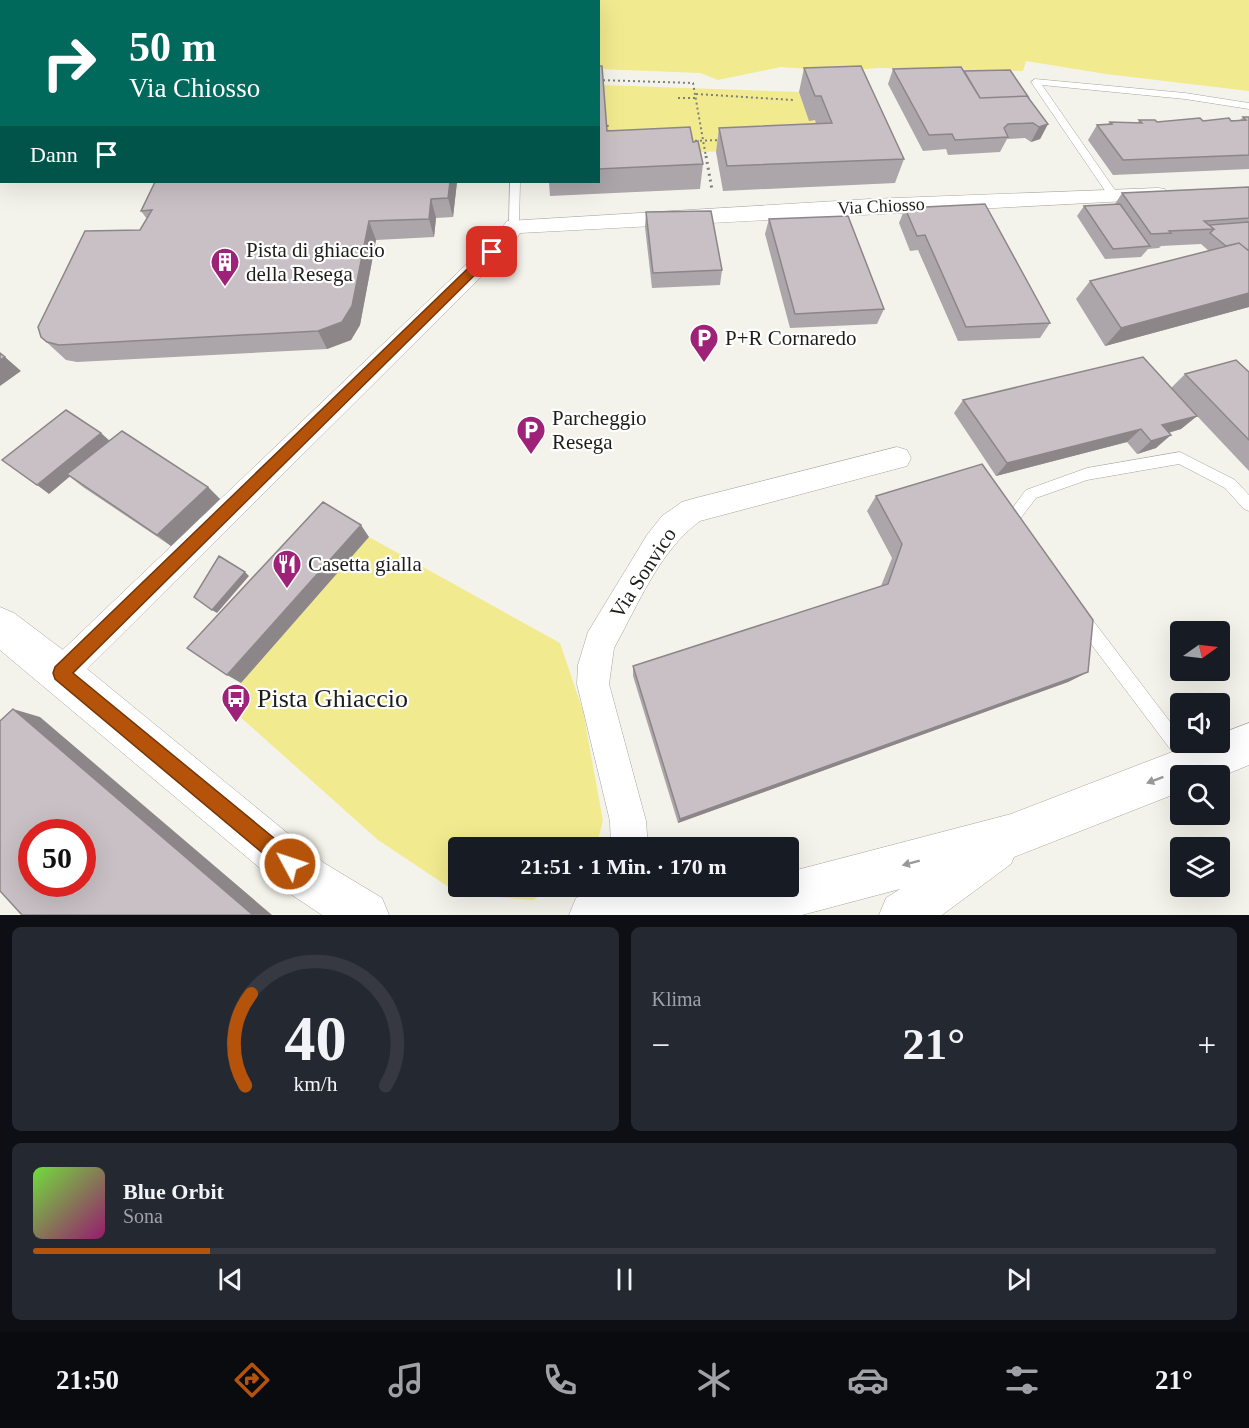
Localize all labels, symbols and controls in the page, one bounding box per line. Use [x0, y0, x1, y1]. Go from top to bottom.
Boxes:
icon: right [30, 24, 108, 102]
text: 50 m [129, 24, 217, 70]
text: Via Chiosso [129, 73, 260, 103]
icon: arrive [90, 138, 123, 171]
text: Dann [30, 142, 78, 167]
street label: Via Chiosso [837, 194, 925, 218]
pin [466, 226, 517, 277]
icon: arrive [475, 235, 508, 268]
place label: Pista di ghiaccio della Resega [246, 238, 385, 286]
building icon: Pista di ghiaccio della Resega [209, 246, 241, 288]
parking icon: P+R Cornaredo [688, 322, 720, 364]
place label: P+R Cornaredo [725, 326, 856, 350]
place label: Parcheggio Resega [552, 406, 646, 454]
parking icon: Parcheggio Resega [515, 414, 547, 456]
street label: Via Sonvico [605, 523, 681, 623]
restaurant icon: Casetta gialla [271, 548, 303, 590]
place label: Casetta gialla [308, 552, 422, 576]
north arrow [1170, 621, 1230, 681]
map controls [1170, 621, 1230, 897]
bus stop icon: Pista Ghiaccio [220, 682, 252, 724]
place label: Pista Ghiaccio [257, 684, 408, 713]
button: sound [1170, 693, 1230, 753]
button: search [1170, 765, 1230, 825]
one-way arrow [1146, 775, 1164, 785]
speed limit sign: 50 [18, 819, 96, 897]
position arrow [258, 832, 322, 896]
button: layers [1170, 837, 1230, 897]
text: 21:51 · 1 Min. · 170 m [521, 854, 726, 879]
one-way arrow [902, 858, 921, 868]
text: Klima [652, 988, 702, 1010]
text: 40 [284, 1004, 346, 1073]
text: 21° [902, 1019, 965, 1069]
text: − [652, 1027, 670, 1063]
text: + [1197, 1027, 1216, 1063]
text: km/h [293, 1072, 338, 1096]
text: Blue Orbit [123, 1179, 224, 1204]
text: Sona [123, 1205, 163, 1227]
icon: previous [214, 1263, 247, 1296]
icon: pause [608, 1263, 641, 1296]
icon: next [1002, 1263, 1035, 1296]
icon: directions [231, 1359, 273, 1401]
icon: music [385, 1359, 427, 1401]
icon: phone [539, 1359, 581, 1401]
icon: climate [693, 1359, 735, 1401]
icon: car [847, 1359, 889, 1401]
icon: filters [1001, 1359, 1043, 1401]
text: 21:50 [56, 1365, 119, 1395]
text: 21° [1155, 1365, 1193, 1395]

